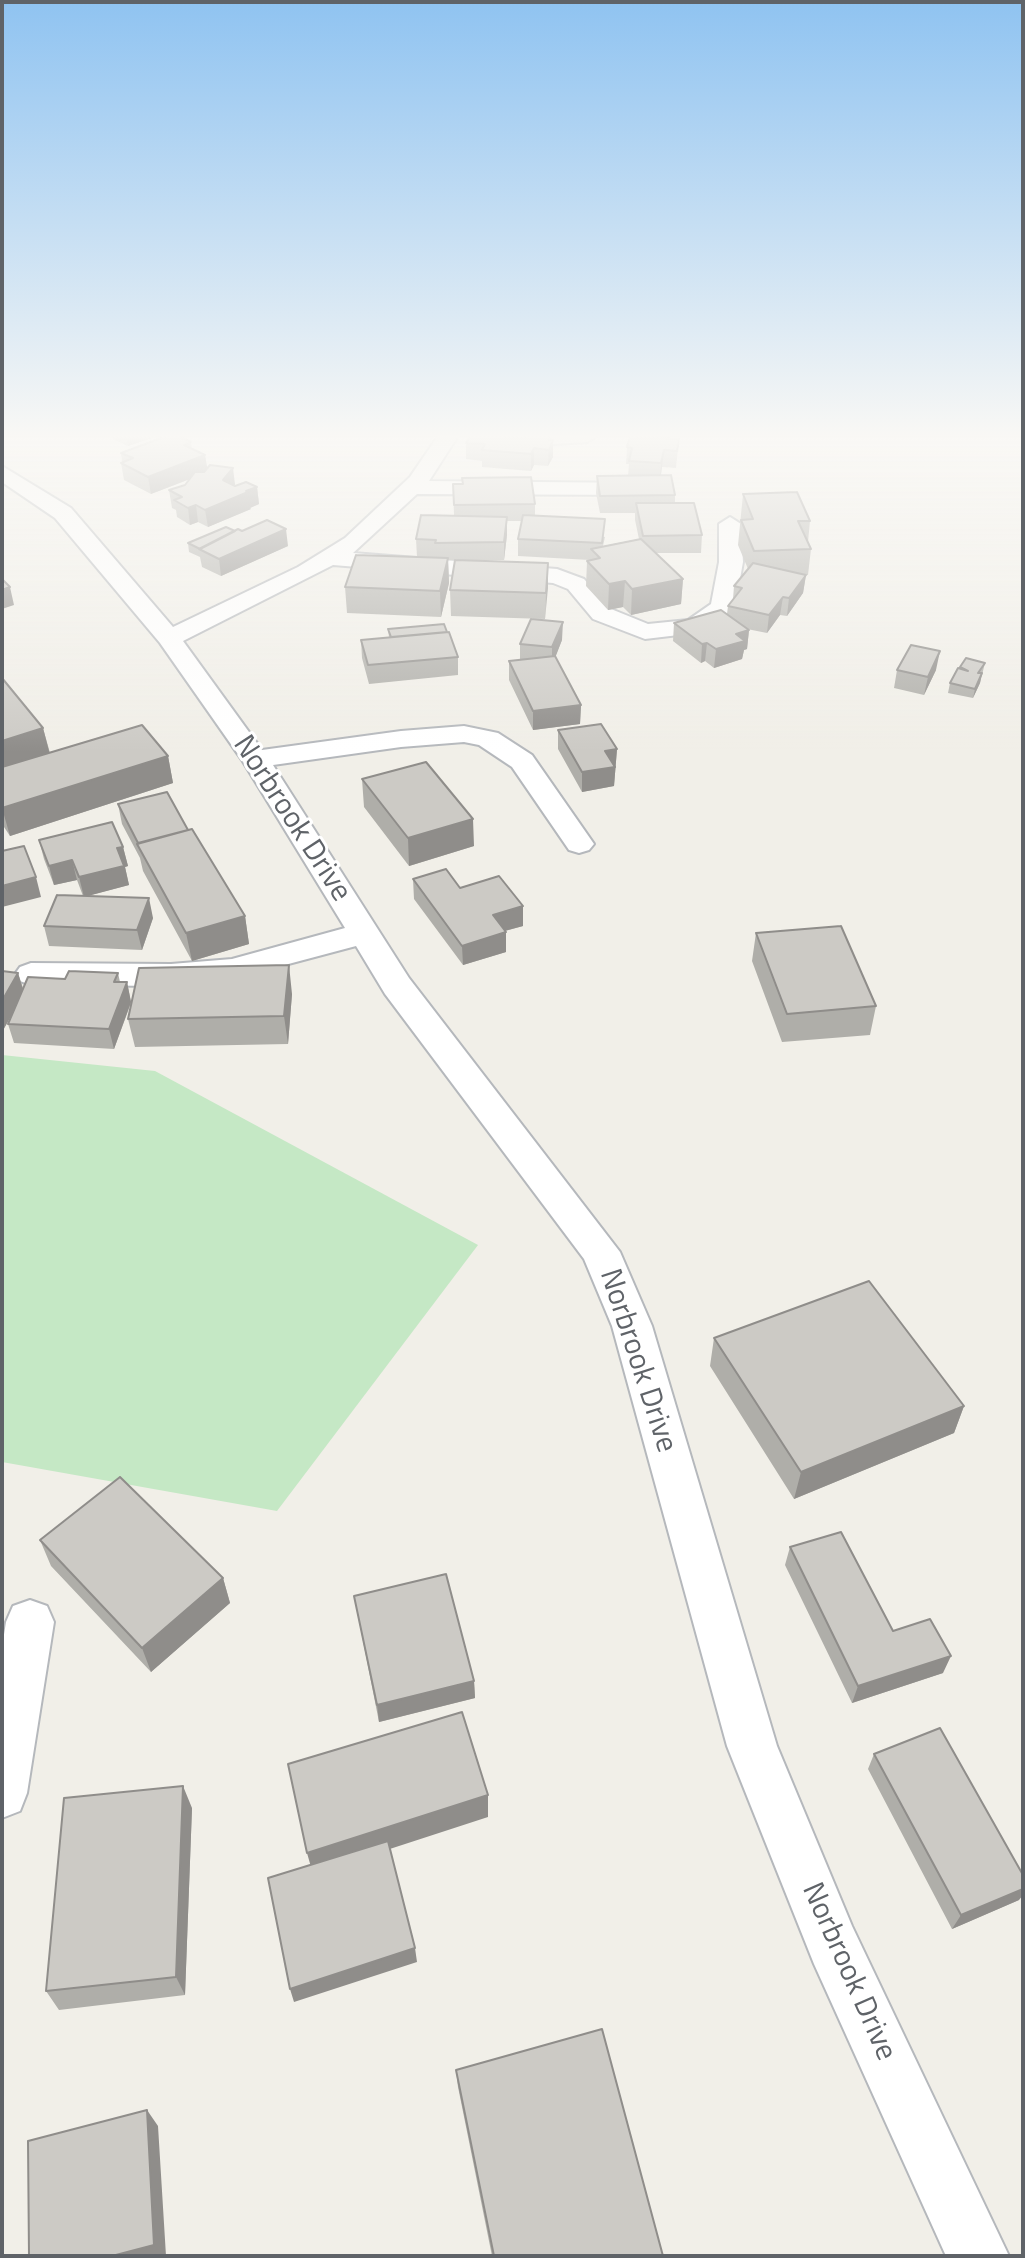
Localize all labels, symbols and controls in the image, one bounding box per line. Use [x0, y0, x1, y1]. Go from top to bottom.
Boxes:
street label: Norbrook Drive [224, 729, 358, 909]
street label: Norbrook Drive [590, 1265, 684, 1457]
street label: Norbrook Drive [793, 1878, 903, 2066]

